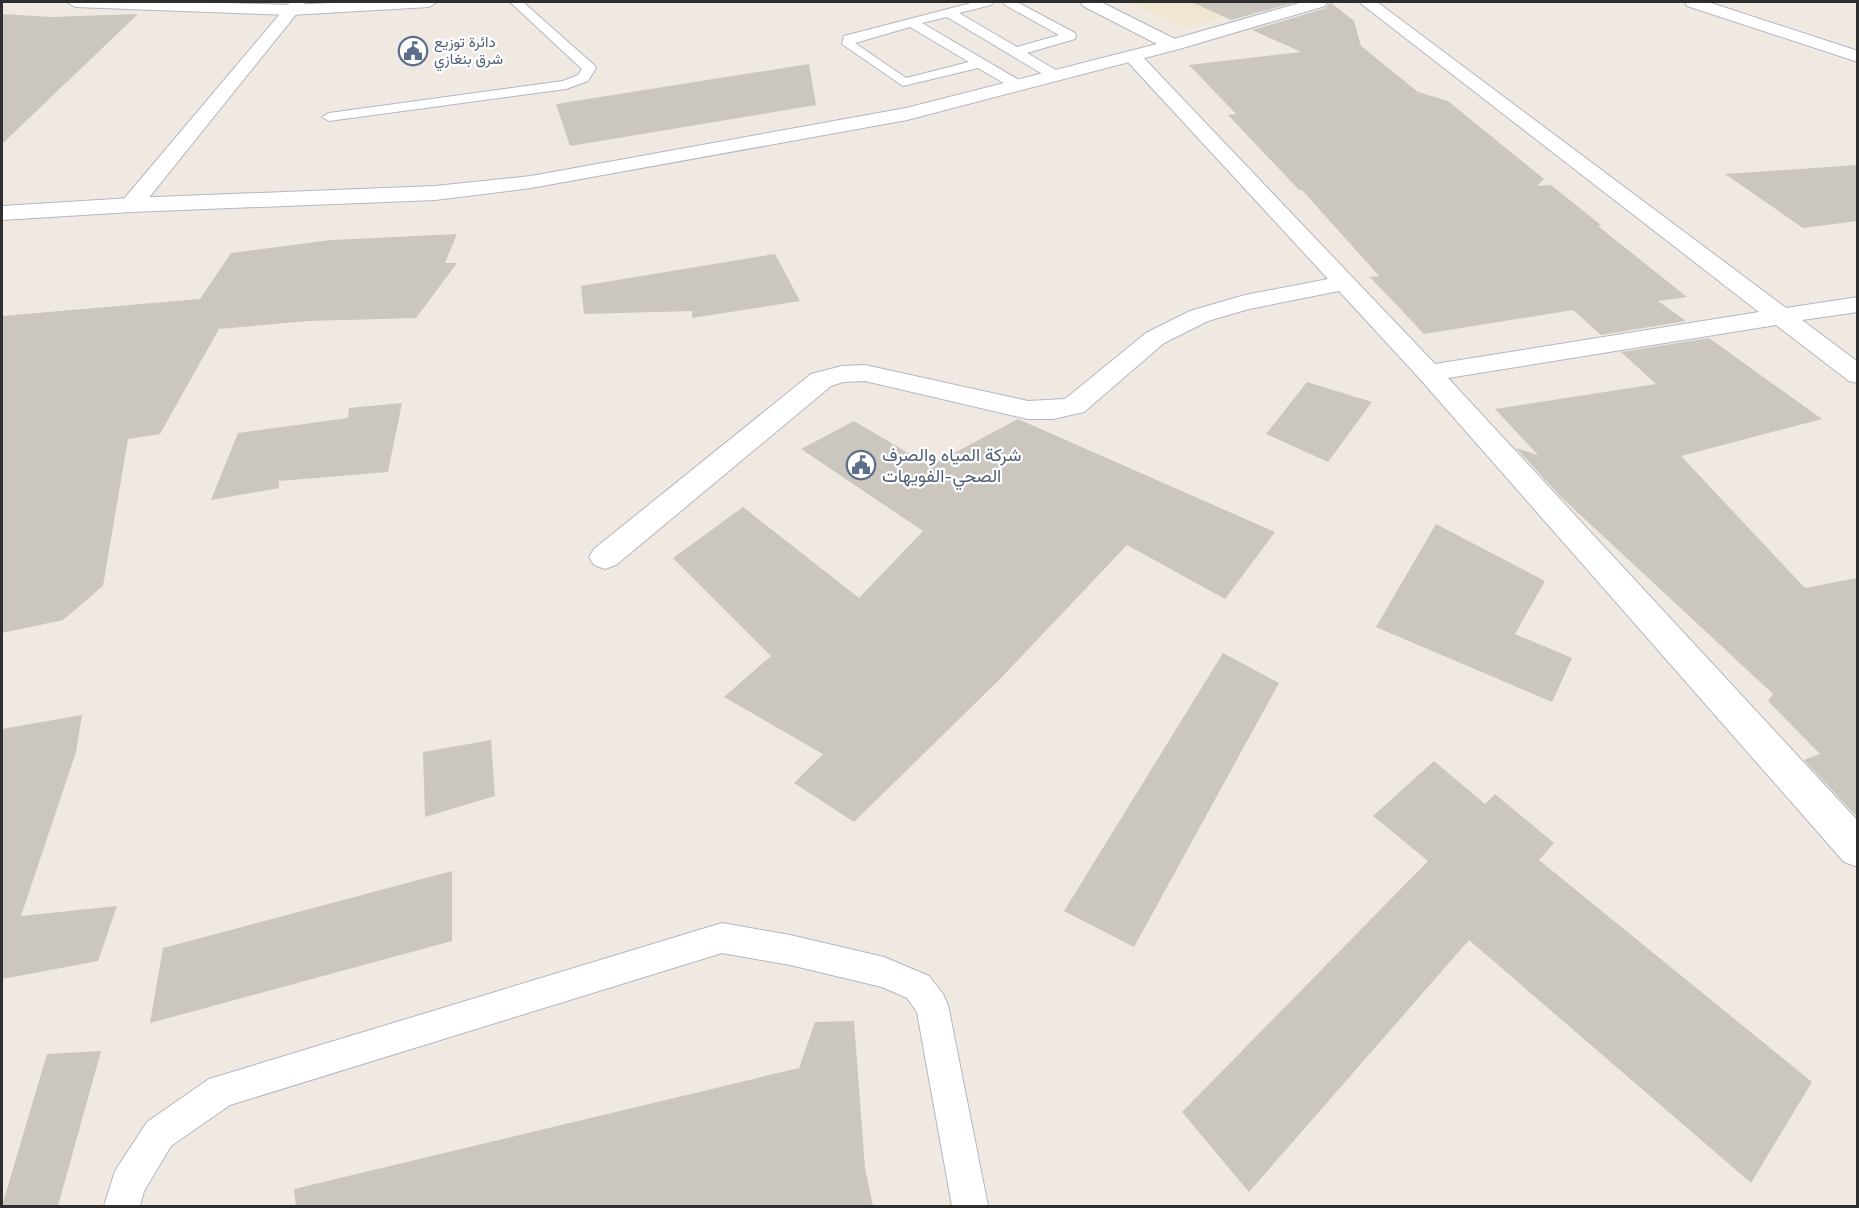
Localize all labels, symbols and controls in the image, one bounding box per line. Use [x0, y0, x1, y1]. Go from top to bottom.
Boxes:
place label: دائرة توزيع شرق بنغازي [434, 32, 503, 72]
public building icon: دائرة توزيع شرق بنغازي [397, 35, 429, 67]
place label: شركة المياه والصرف الصحي-الفويهات [882, 443, 1022, 491]
public building icon: شركة المياه والصرف الصحي-الفويهات [845, 449, 877, 481]

